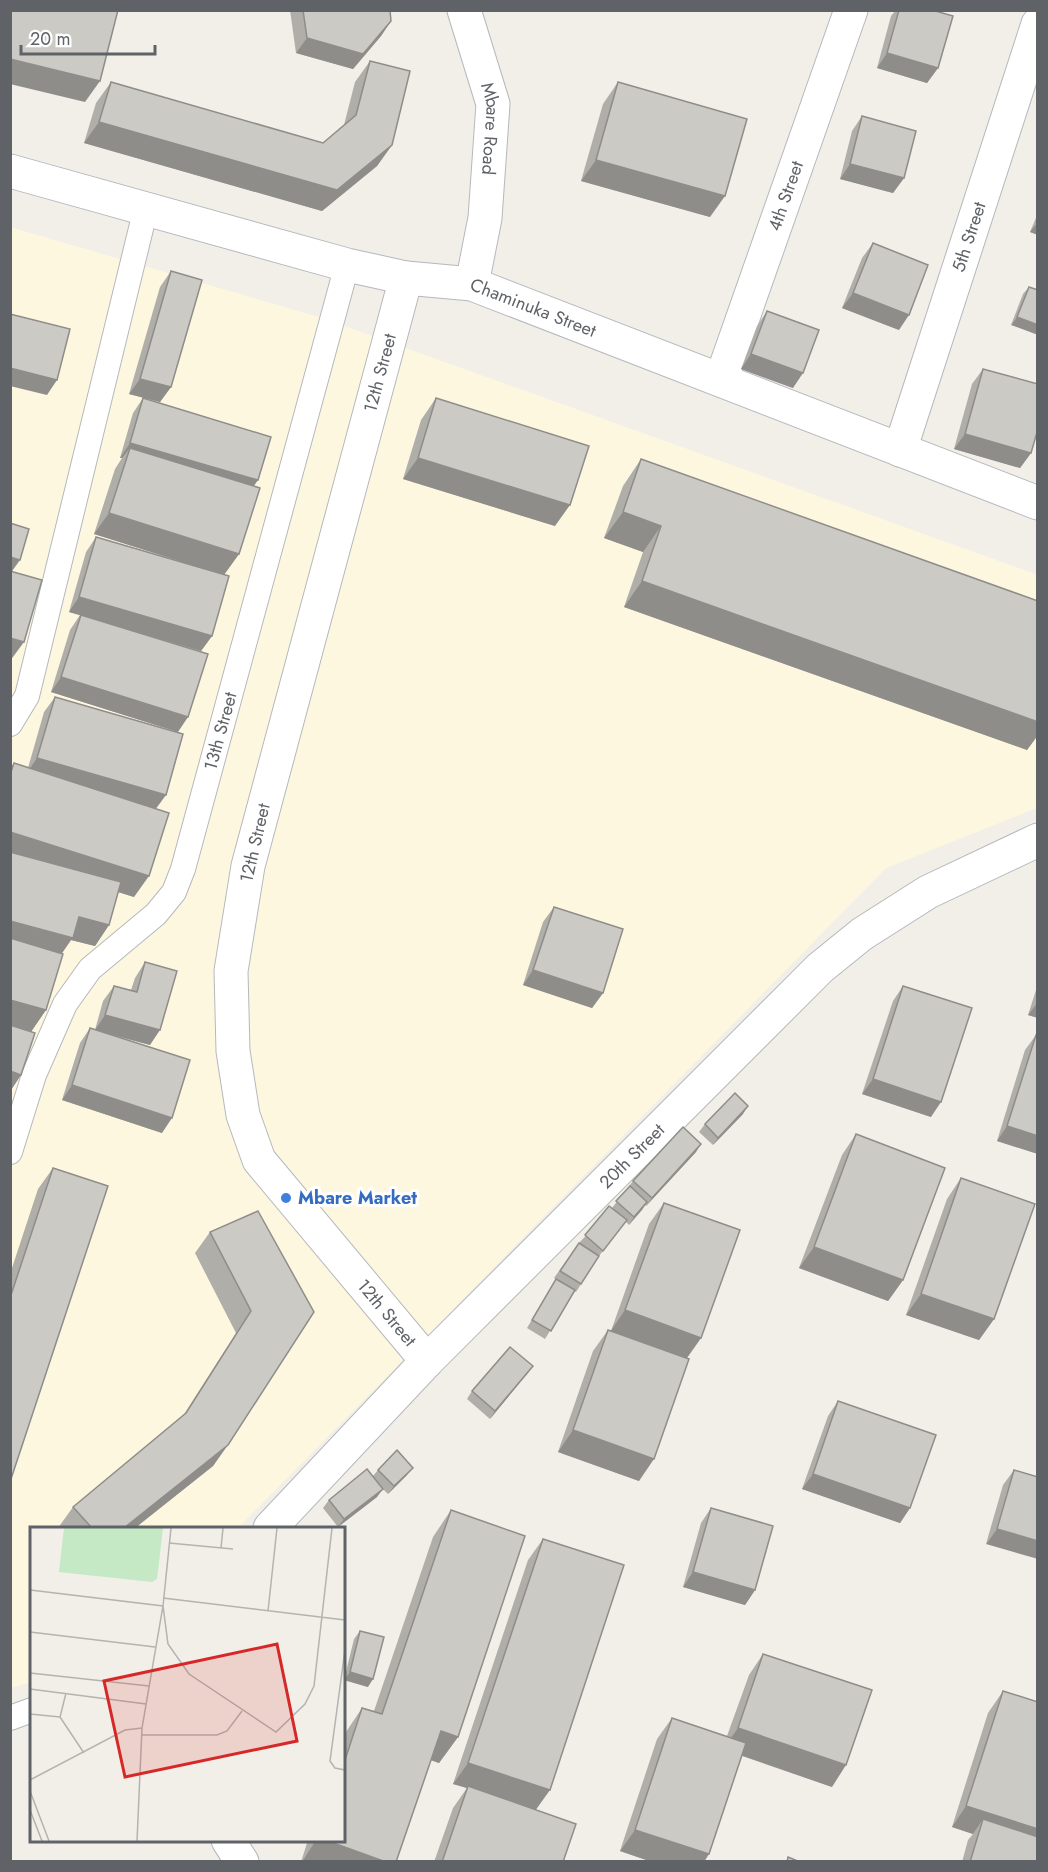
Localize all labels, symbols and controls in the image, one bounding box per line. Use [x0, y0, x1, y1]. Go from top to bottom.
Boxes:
scale bar [21, 18, 154, 56]
text: 20 m [30, 26, 70, 52]
street label: Mbare Road [474, 79, 506, 176]
street label: 4th Street [761, 157, 810, 235]
street label: 5th Street [946, 198, 993, 275]
street label: Chaminuka Street [466, 271, 600, 344]
street label: 12th Street [357, 330, 403, 415]
street label: 13th Street [197, 688, 244, 773]
street label: 12th Street [233, 800, 277, 885]
street label: 20th Street [593, 1117, 671, 1195]
place label: Mbare Market [298, 1185, 417, 1211]
marker: Mbare Market [279, 1191, 293, 1205]
street label: 12th Street [351, 1274, 423, 1353]
inset map [30, 1527, 345, 1842]

